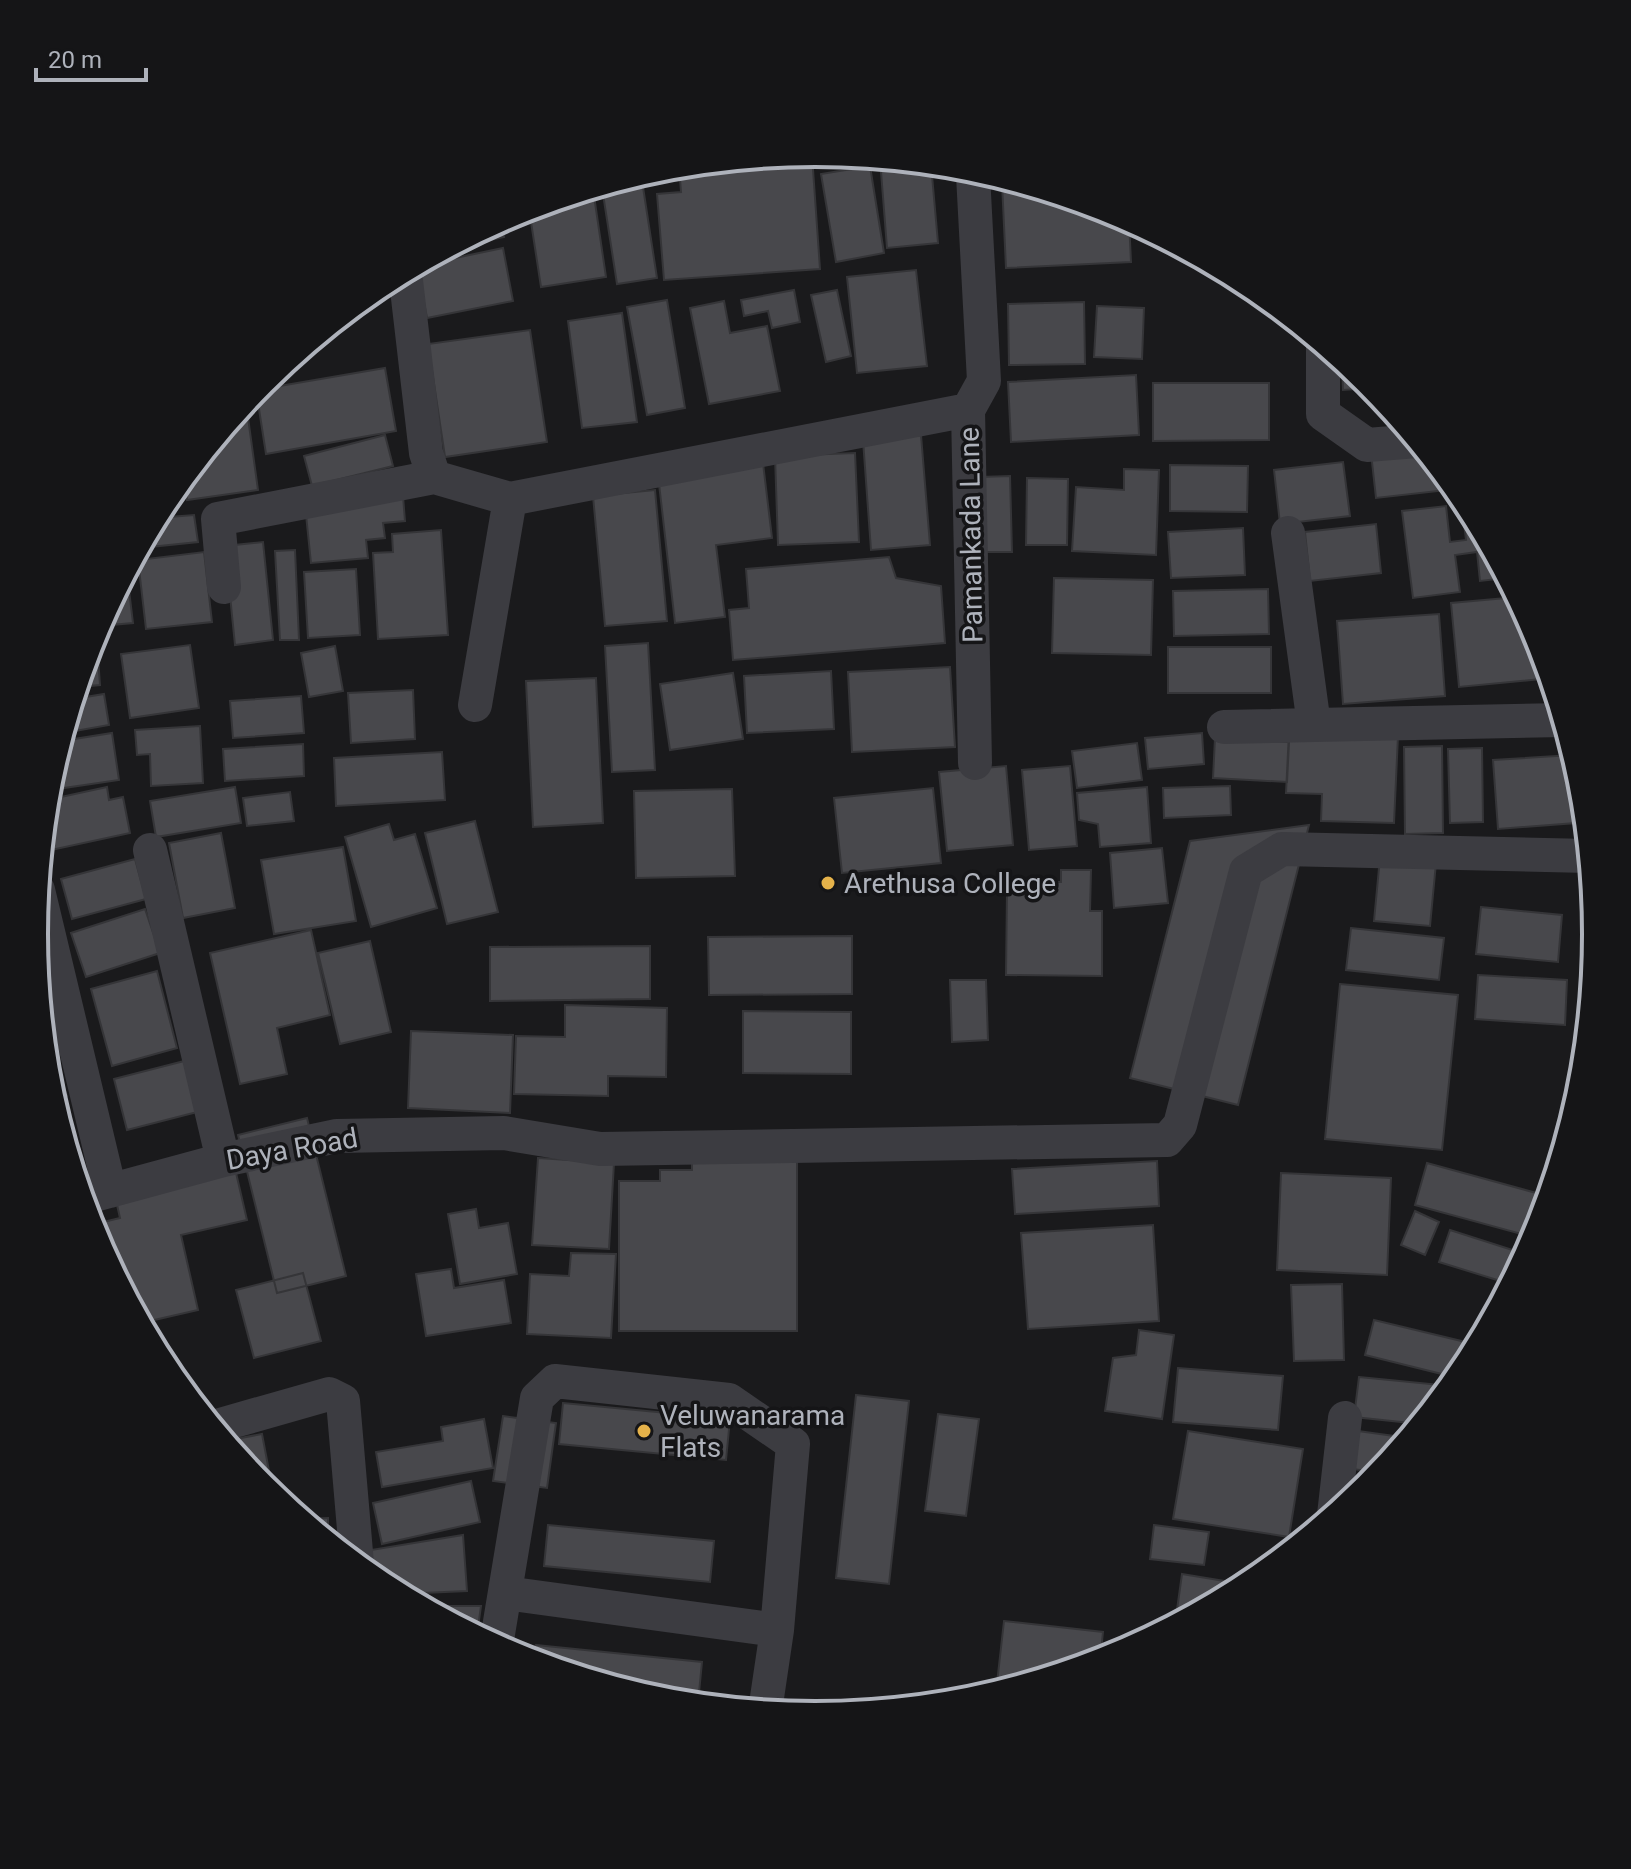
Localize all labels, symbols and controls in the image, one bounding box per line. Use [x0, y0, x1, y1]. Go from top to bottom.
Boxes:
scale bar [36, 32, 146, 82]
text: 20 m [48, 46, 102, 74]
street label: Pamankada Lane [953, 427, 989, 643]
place label: Arethusa College [844, 867, 1056, 900]
marker: Arethusa College [819, 874, 837, 892]
street label: Daya Road [224, 1121, 360, 1177]
place label: Veluwanarama Flats [660, 1399, 845, 1464]
marker: Veluwanarama Flats [635, 1422, 653, 1440]

